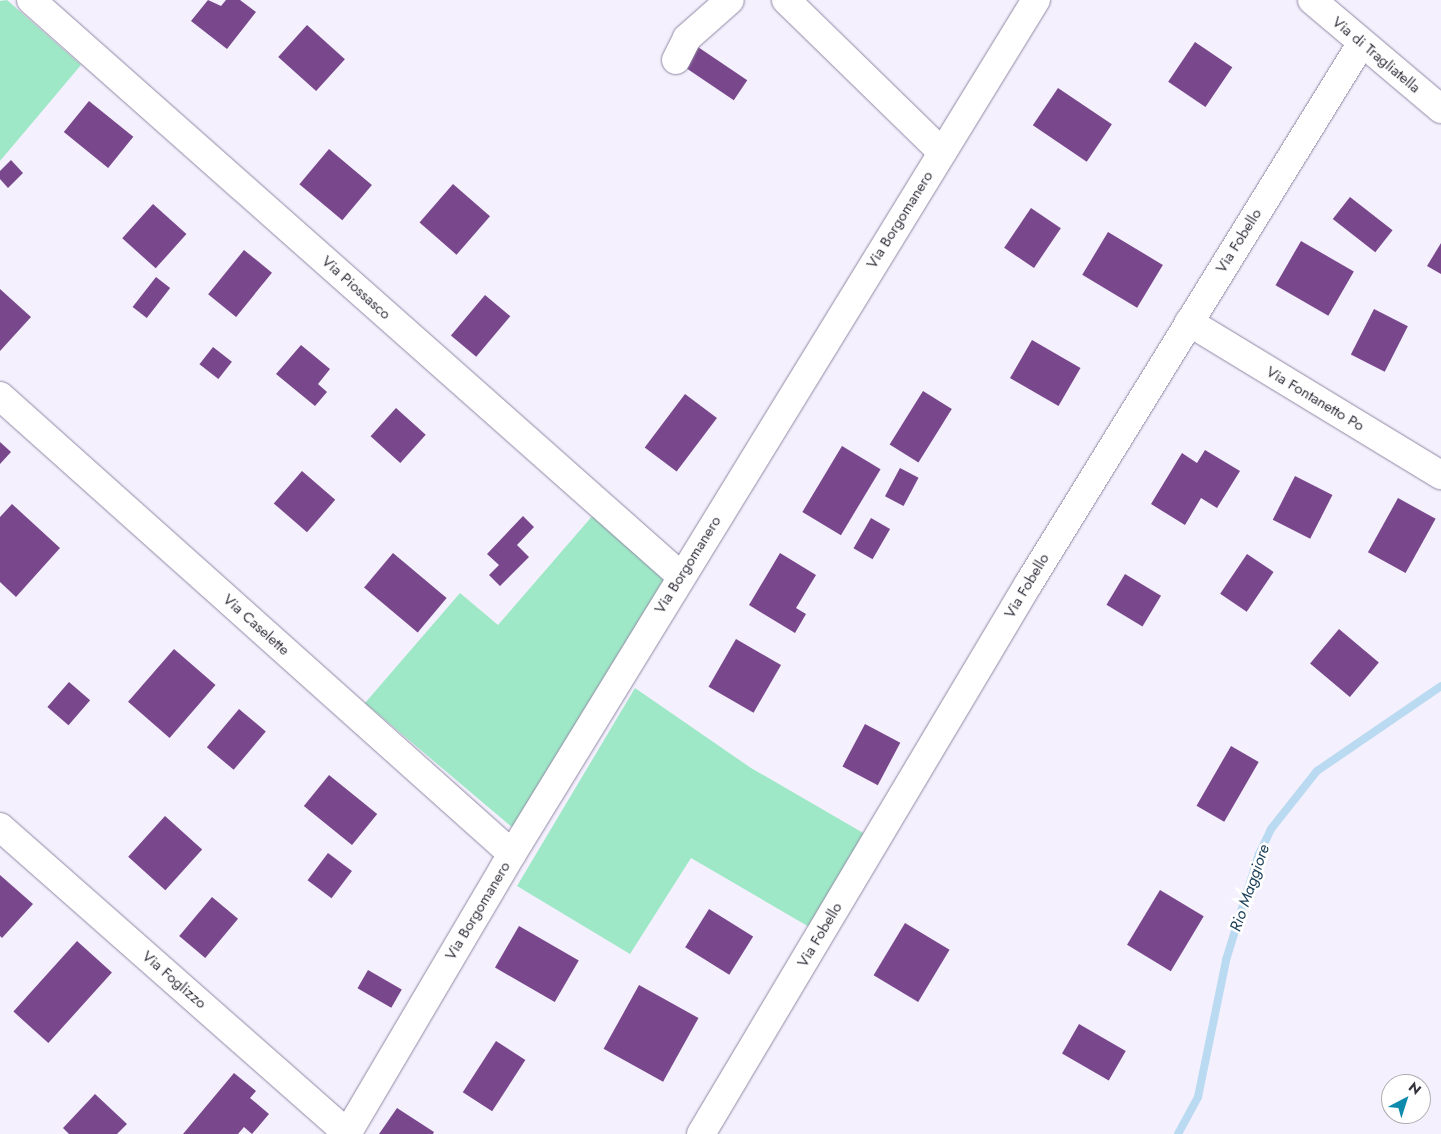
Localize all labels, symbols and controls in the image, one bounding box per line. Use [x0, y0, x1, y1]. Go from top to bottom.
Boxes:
street label: Via di Tragliatella [1328, 13, 1424, 97]
street label: Via Borgomanero [863, 168, 937, 272]
street label: Via Fobello [1212, 206, 1266, 276]
street label: Via Piossasco [318, 252, 394, 324]
street label: Via Fontanetto Po [1263, 363, 1367, 435]
street label: Via Borgomanero [651, 513, 725, 617]
street label: Via Fobello [1001, 550, 1053, 622]
street label: Via Caselette [219, 591, 293, 659]
water label: Rio Maggiore [1226, 842, 1274, 934]
street label: Via Borgomanero [442, 859, 514, 963]
street label: Via Fobello [794, 899, 846, 971]
street label: Via Foglizzo [138, 947, 210, 1013]
north arrow [1381, 1074, 1431, 1124]
text: N [1404, 1077, 1426, 1100]

